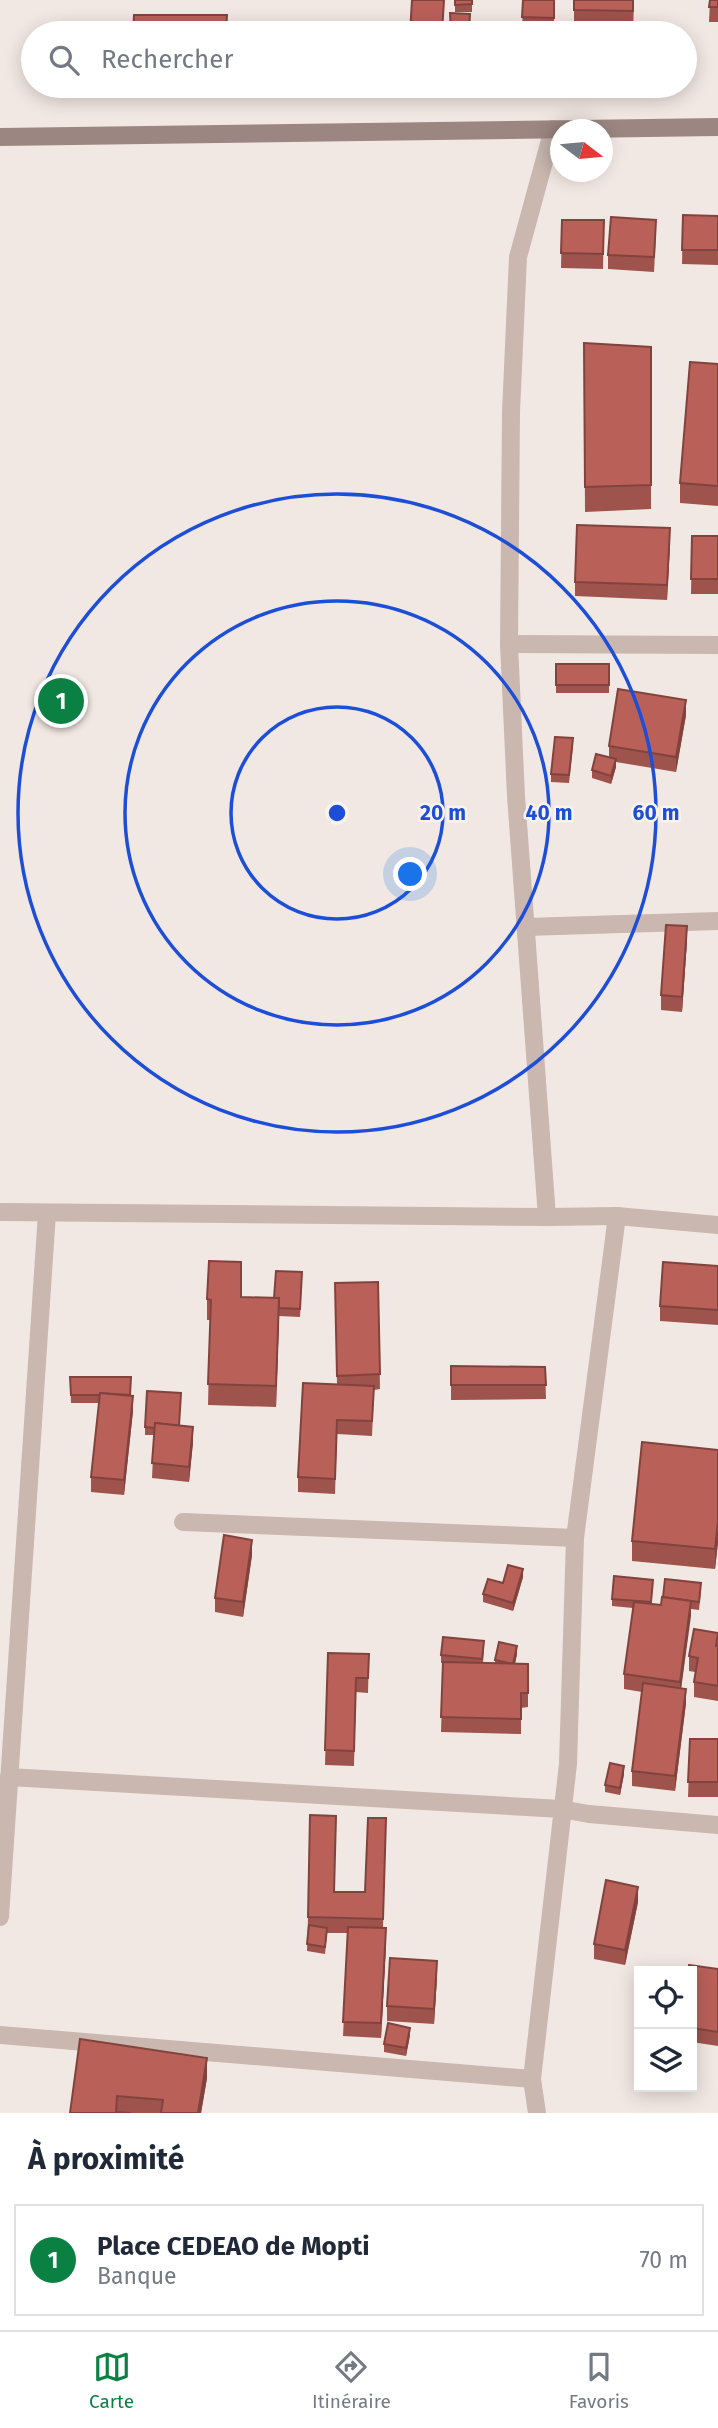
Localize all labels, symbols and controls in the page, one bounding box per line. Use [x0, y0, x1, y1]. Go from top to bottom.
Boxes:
search box [21, 21, 697, 98]
icon: search [45, 41, 83, 79]
text: Rechercher [101, 44, 233, 75]
north arrow [550, 119, 613, 182]
pin: 1 [38, 675, 84, 727]
text: 20 m [420, 800, 466, 826]
text: 40 m [526, 800, 572, 826]
text: 60 m [633, 800, 679, 826]
centre of rings [325, 801, 349, 825]
your location [393, 857, 427, 891]
map controls [634, 1966, 697, 2092]
button: locate [634, 1966, 697, 2029]
button: layers [634, 2029, 697, 2092]
text: À proximité [28, 2141, 184, 2177]
text: Place CEDEAO de Mopti [97, 2231, 370, 2262]
text: 1 [48, 2246, 58, 2274]
text: 70 m [639, 2246, 688, 2274]
text: Banque [97, 2262, 177, 2290]
tab: Carte [89, 2348, 134, 2413]
tab: Itinéraire [312, 2348, 391, 2413]
tab: Favoris [569, 2348, 629, 2413]

